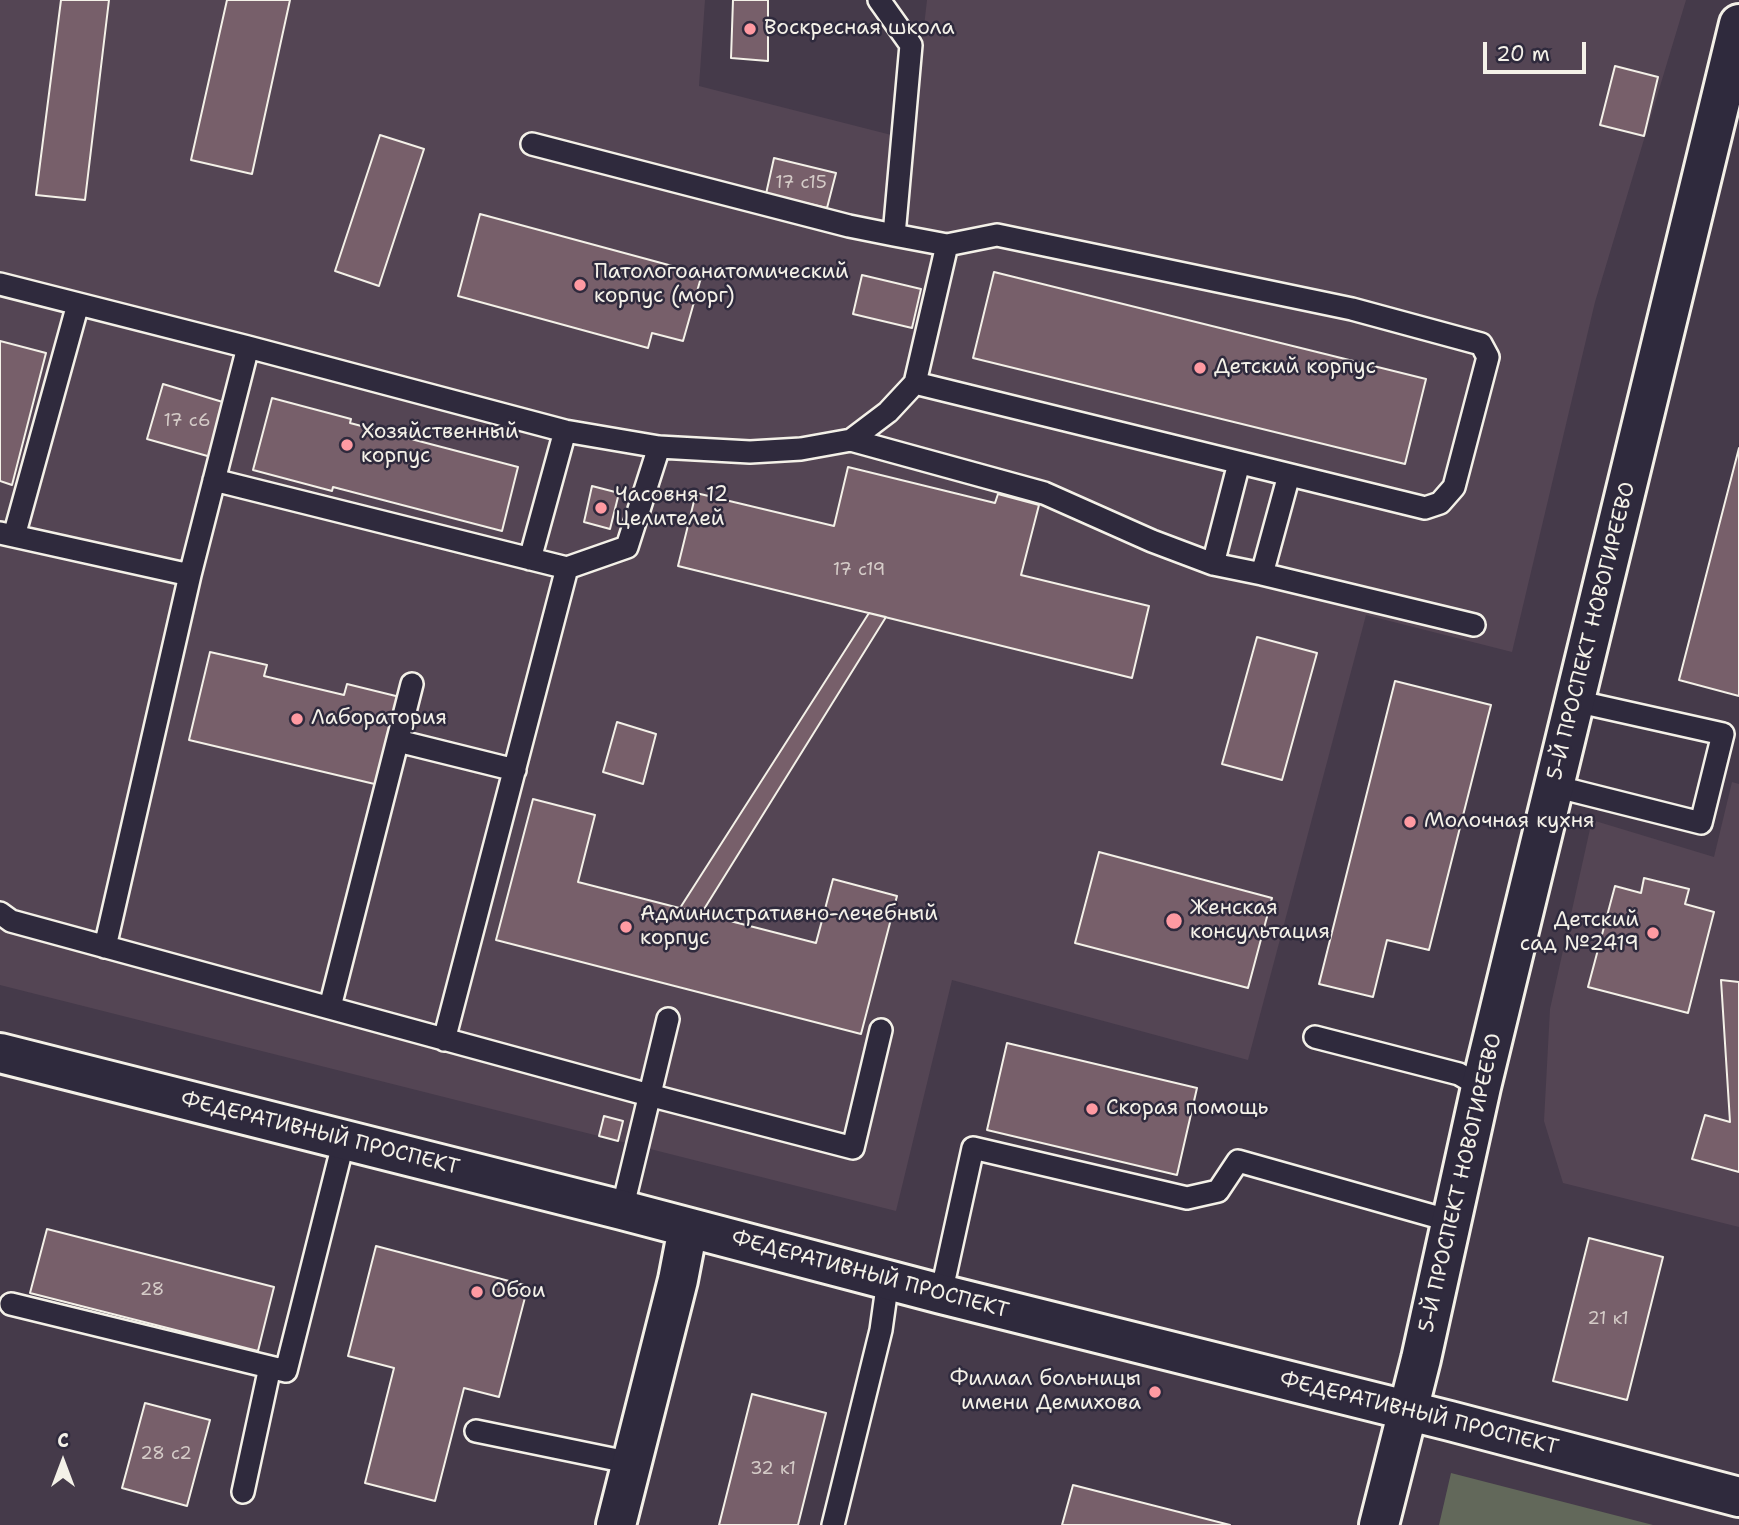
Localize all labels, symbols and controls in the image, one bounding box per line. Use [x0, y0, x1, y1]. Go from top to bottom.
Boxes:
place label: Воскресная школа [764, 16, 955, 42]
marker: Воскресная школа [742, 21, 758, 37]
scale bar [1487, 28, 1590, 72]
text: 20 m [1496, 40, 1550, 68]
house number: 17 с15 [775, 172, 827, 194]
place label: Патологоанатомический корпус (морг) [594, 260, 849, 310]
marker: Патологоанатомический корпус (морг) [572, 277, 588, 293]
place label: Детский корпус [1214, 355, 1376, 381]
marker: Детский корпус [1192, 360, 1208, 376]
house number: 17 с6 [164, 410, 210, 432]
place label: Хозяйственный корпус [361, 420, 519, 470]
marker: Хозяйственный корпус [339, 437, 355, 453]
street label: 5-Й ПРОСПЕКТ НОВОГИРЕЕВО [1543, 479, 1641, 783]
place label: Часовня 12 Целителей [615, 483, 728, 533]
marker: Часовня 12 Целителей [593, 500, 609, 516]
house number: 17 с19 [833, 559, 885, 581]
place label: Лаборатория [311, 706, 447, 732]
marker: Лаборатория [289, 711, 305, 727]
place label: Молочная кухня [1424, 809, 1595, 835]
marker: Молочная кухня [1402, 814, 1418, 830]
place label: Женская консультация [1190, 896, 1330, 946]
place label: Административно-лечебный корпус [640, 902, 938, 952]
place label: Детский сад №2419 [1520, 908, 1639, 958]
marker: Женская консультация [1164, 911, 1184, 931]
marker: Административно-лечебный корпус [618, 919, 634, 935]
marker: Детский сад №2419 [1645, 925, 1661, 941]
street label: 5-Й ПРОСПЕКТ НОВОГИРЕЕВО [1414, 1031, 1508, 1335]
street label: ФЕДЕРАТИВНЫЙ ПРОСПЕКТ [178, 1087, 462, 1181]
place label: Скорая помощь [1106, 1096, 1268, 1122]
marker: Скорая помощь [1084, 1101, 1100, 1117]
street label: ФЕДЕРАТИВНЫЙ ПРОСПЕКТ [729, 1226, 1011, 1324]
house number: 28 [140, 1279, 164, 1301]
place label: Обои [491, 1279, 545, 1305]
marker: Обои [469, 1284, 485, 1300]
house number: 21 к1 [1587, 1308, 1629, 1330]
place label: Филиал больницы имени Демихова [950, 1367, 1141, 1417]
street label: ФЕДЕРАТИВНЫЙ ПРОСПЕКТ [1277, 1367, 1561, 1461]
marker: Филиал больницы имени Демихова [1147, 1384, 1163, 1400]
north arrow [28, 1427, 98, 1497]
text: С [57, 1428, 69, 1453]
house number: 28 с2 [140, 1443, 192, 1465]
house number: 32 к1 [750, 1458, 796, 1480]

